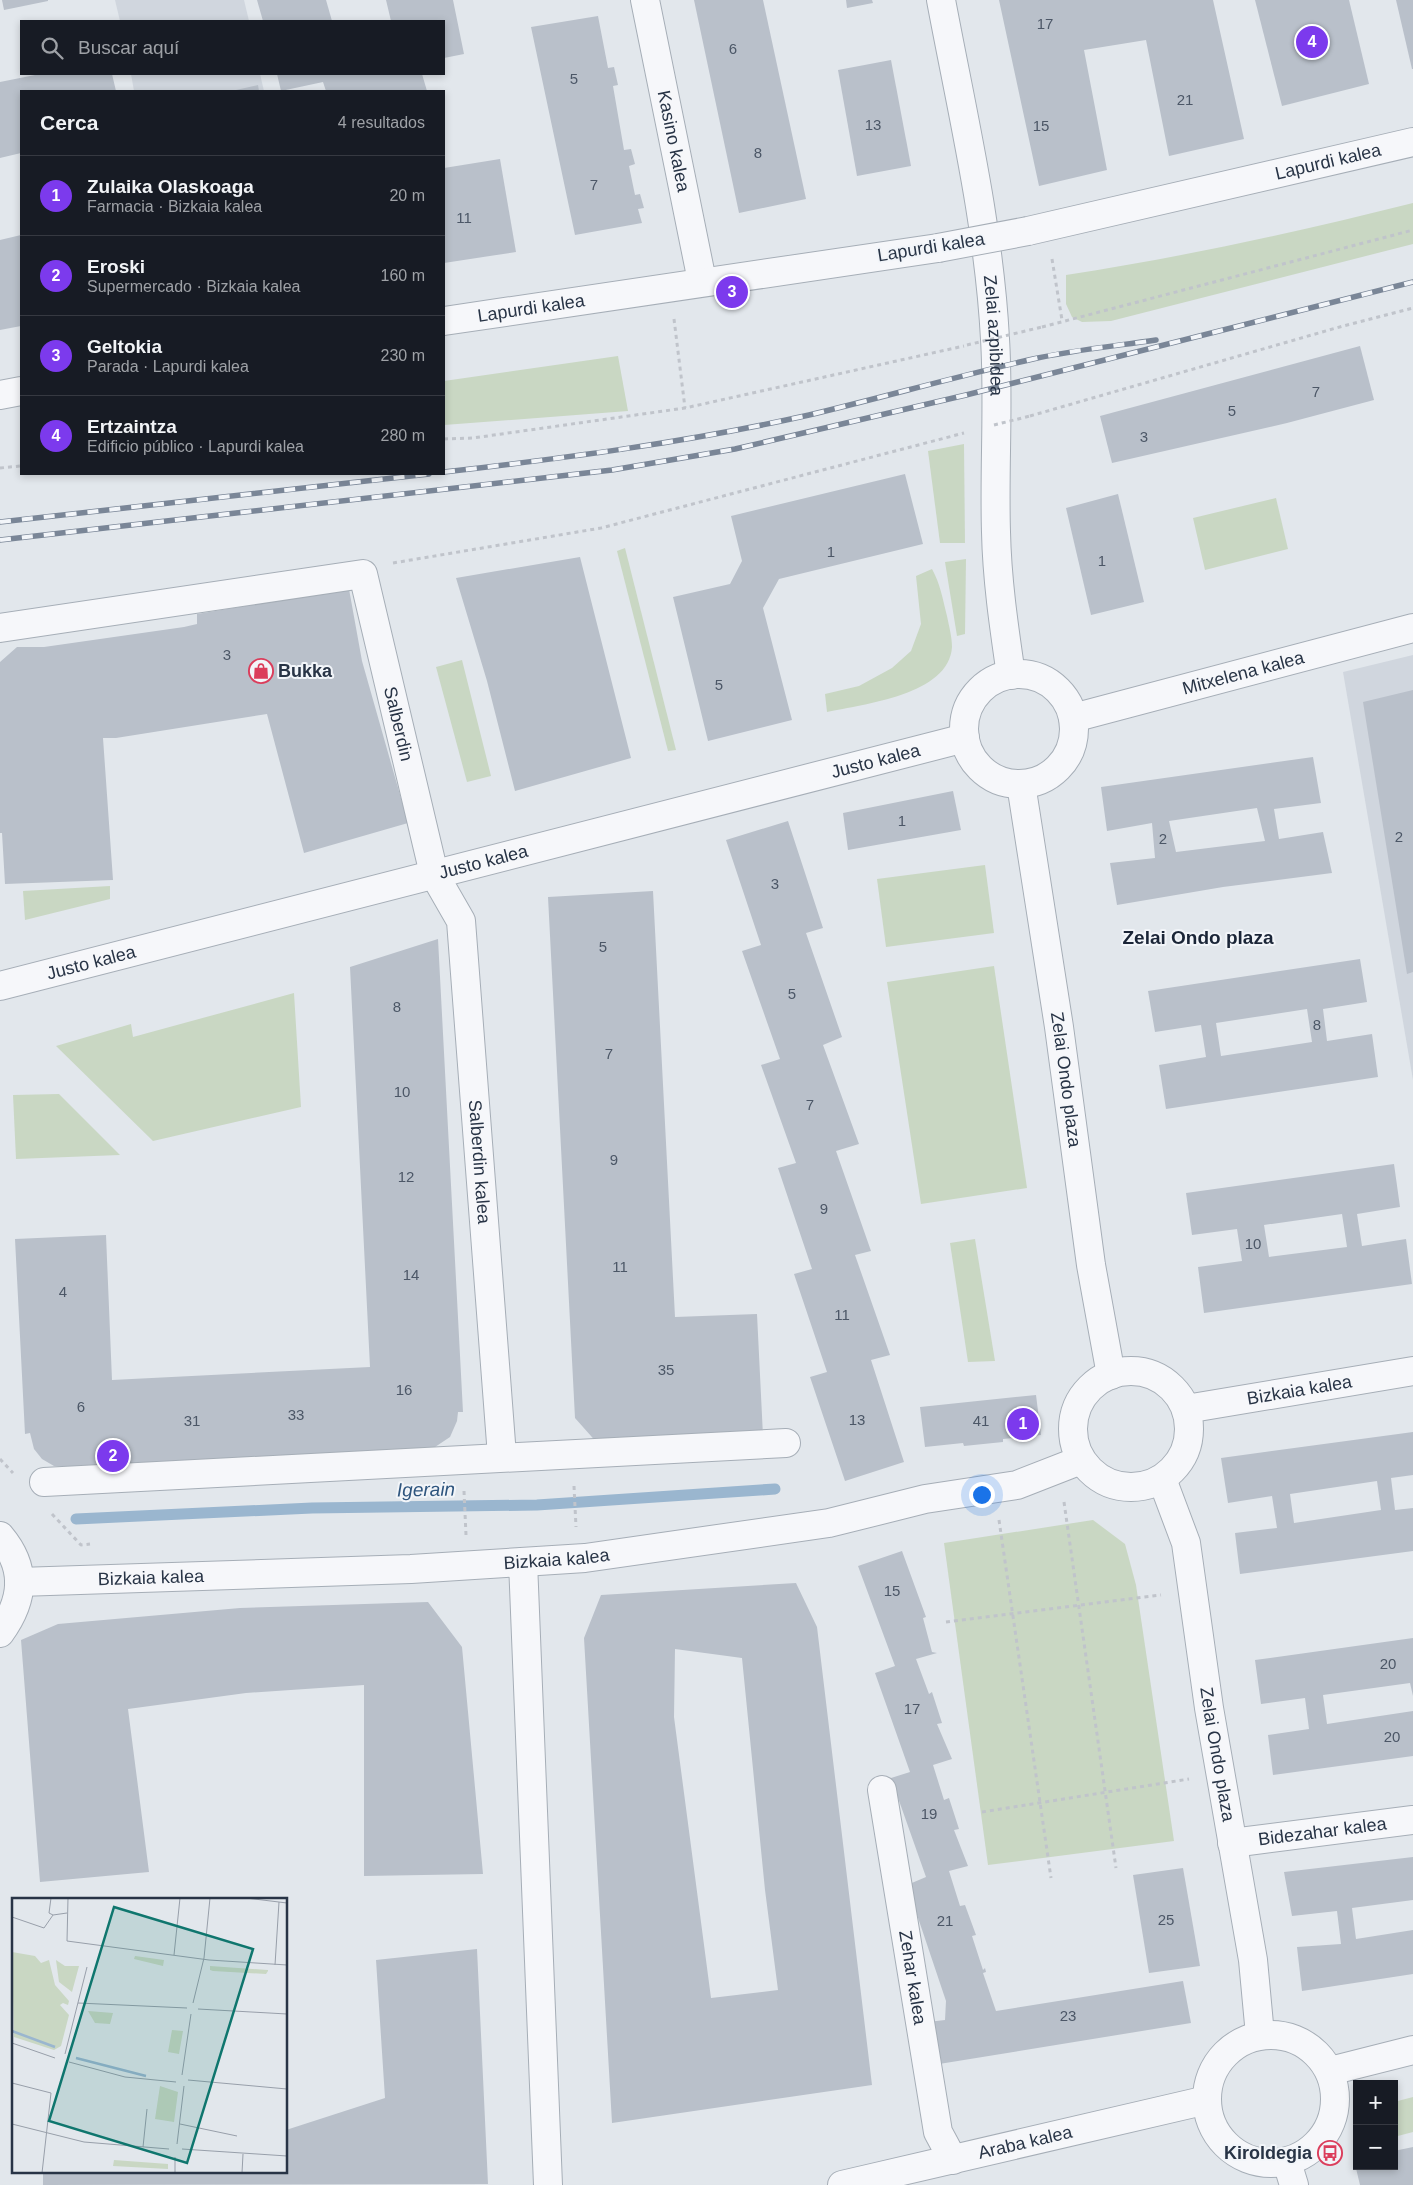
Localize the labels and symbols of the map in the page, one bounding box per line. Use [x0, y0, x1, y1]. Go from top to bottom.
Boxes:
house number: 17 [1037, 15, 1053, 32]
pin: 4 [1296, 23, 1328, 61]
house number: 6 [729, 40, 737, 57]
house number: 5 [570, 70, 578, 87]
street label: Kasino kalea [654, 89, 694, 195]
house number: 21 [1177, 91, 1193, 108]
house number: 13 [865, 116, 881, 133]
house number: 15 [1033, 117, 1049, 134]
street label: Lapurdi kalea [1273, 139, 1384, 184]
house number: 8 [754, 144, 762, 161]
house number: 7 [590, 176, 598, 193]
house number: 11 [456, 209, 472, 226]
street label: Lapurdi kalea [876, 229, 987, 265]
pin: 3 [716, 273, 748, 311]
street label: Zelai azpibidea [980, 274, 1007, 397]
street label: Lapurdi kalea [476, 290, 587, 326]
house number: 7 [1312, 383, 1320, 400]
house number: 5 [1228, 402, 1236, 419]
house number: 3 [1140, 428, 1148, 445]
house number: 1 [827, 543, 835, 560]
house number: 1 [1098, 552, 1106, 569]
house number: 3 [223, 646, 231, 663]
street label: Mitxelena kalea [1180, 647, 1307, 699]
shop icon: Bukka [248, 658, 274, 684]
place label: Bukka [278, 661, 333, 681]
house number: 5 [715, 676, 723, 693]
street label: Salberdin [380, 685, 417, 763]
street label: Justo kalea [829, 740, 923, 782]
house number: 1 [898, 812, 906, 829]
house number: 2 [1395, 828, 1403, 845]
house number: 2 [1159, 830, 1167, 847]
street label: Justo kalea [437, 841, 531, 883]
house number: 3 [771, 875, 779, 892]
district label: Zelai Ondo plaza [1123, 927, 1274, 948]
house number: 5 [599, 938, 607, 955]
street label: Justo kalea [44, 941, 139, 984]
house number: 5 [788, 985, 796, 1002]
house number: 8 [393, 998, 401, 1015]
street label: Zelai Ondo plaza [1047, 1011, 1085, 1149]
house number: 8 [1313, 1016, 1321, 1033]
house number: 7 [605, 1045, 613, 1062]
house number: 10 [394, 1083, 410, 1100]
house number: 7 [806, 1096, 814, 1113]
street label: Salberdin kalea [465, 1099, 494, 1225]
house number: 9 [610, 1151, 618, 1168]
house number: 12 [398, 1168, 414, 1185]
house number: 9 [820, 1200, 828, 1217]
house number: 10 [1245, 1235, 1261, 1252]
house number: 11 [612, 1258, 628, 1275]
house number: 14 [403, 1266, 419, 1283]
house number: 4 [59, 1283, 67, 1300]
house number: 11 [834, 1306, 850, 1323]
house number: 35 [658, 1361, 674, 1378]
street label: Bizkaia kalea [1245, 1371, 1354, 1409]
house number: 16 [396, 1381, 412, 1398]
house number: 6 [77, 1398, 85, 1415]
pin: 1 [1007, 1405, 1039, 1443]
house number: 33 [288, 1406, 304, 1423]
house number: 13 [849, 1411, 865, 1428]
house number: 31 [184, 1412, 200, 1429]
house number: 41 [973, 1412, 989, 1429]
pin: 2 [97, 1437, 129, 1475]
water label: Igerain [397, 1478, 455, 1501]
your location [969, 1482, 995, 1508]
street label: Bizkaia kalea [503, 1544, 612, 1573]
street label: Bizkaia kalea [98, 1566, 205, 1589]
house number: 15 [884, 1582, 900, 1599]
house number: 20 [1380, 1655, 1396, 1672]
street label: Zelai Ondo plaza [1196, 1686, 1239, 1824]
house number: 17 [904, 1700, 920, 1717]
house number: 20 [1384, 1728, 1400, 1745]
house number: 19 [921, 1805, 937, 1822]
street label: Bidezahar kalea [1257, 1813, 1389, 1850]
inset map [12, 1898, 288, 2172]
house number: 25 [1158, 1911, 1174, 1928]
house number: 21 [937, 1912, 953, 1929]
street label: Zehar kalea [895, 1929, 930, 2027]
house number: 23 [1060, 2007, 1076, 2024]
street label: Araba kalea [976, 2121, 1075, 2163]
bus stop icon: Kiroldegia [1317, 2140, 1343, 2166]
place label: Kiroldegia [1224, 2143, 1313, 2163]

